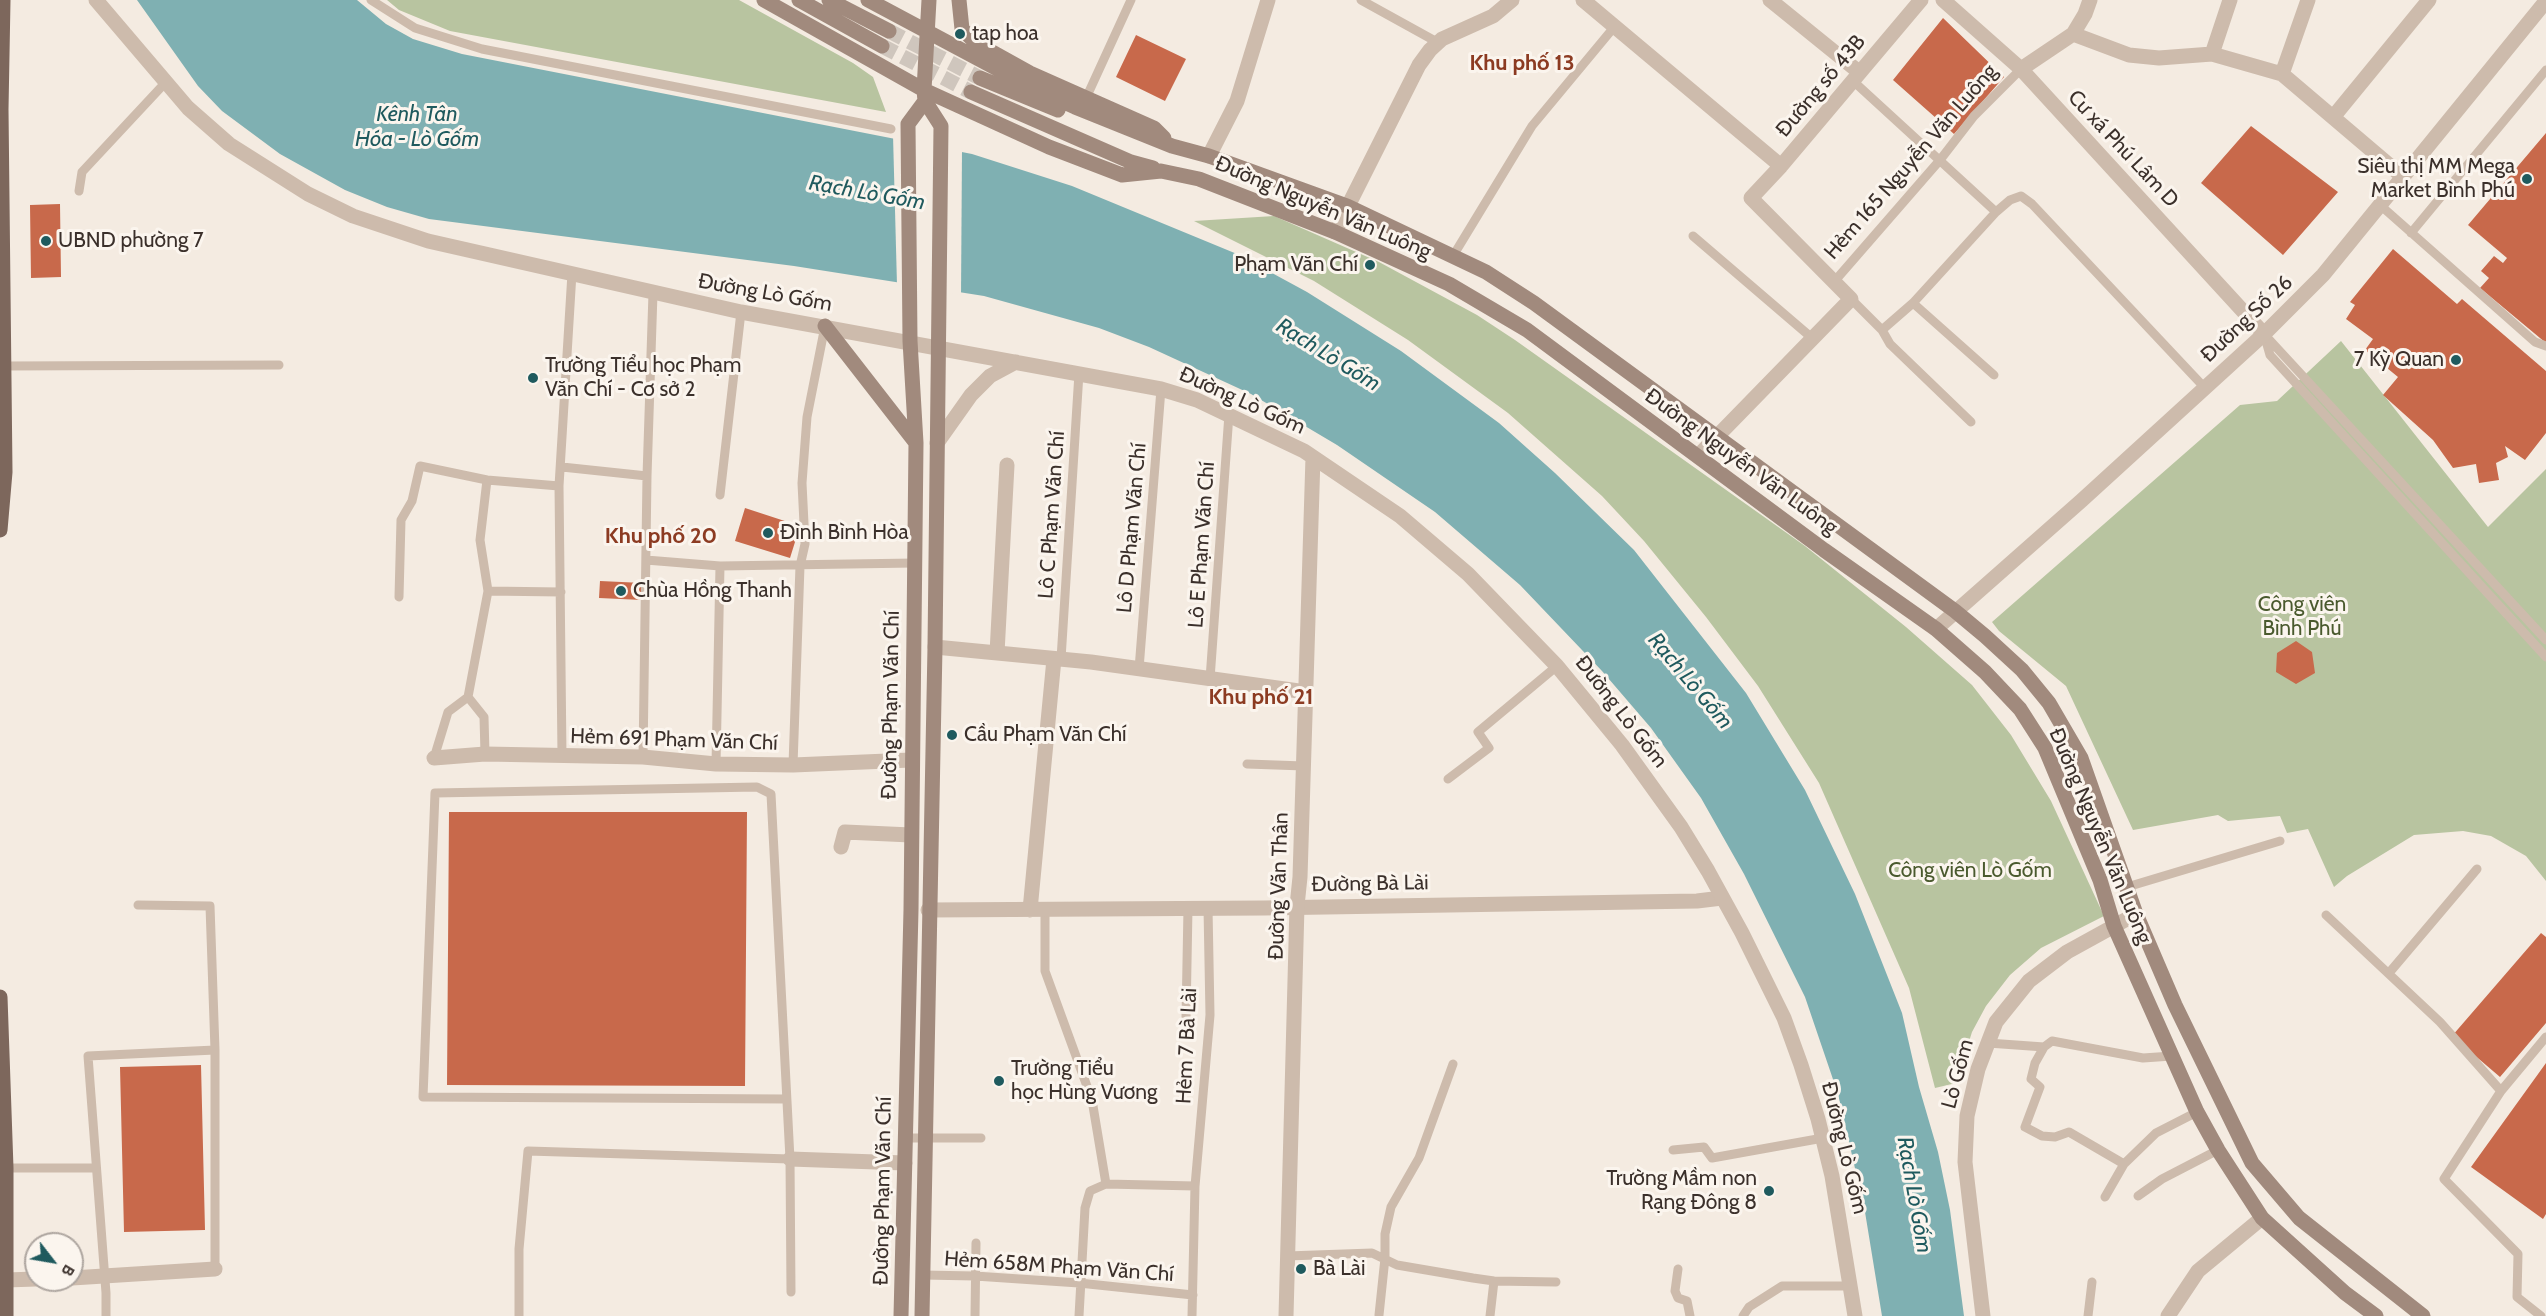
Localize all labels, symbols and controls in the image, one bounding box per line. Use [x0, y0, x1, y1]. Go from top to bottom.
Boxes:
place label: tap hoa [972, 21, 1039, 47]
marker: tap hoa [953, 27, 967, 41]
street label: Đường số 43B [1771, 30, 1871, 142]
district label: Khu phố 13 [1469, 51, 1575, 77]
street label: Hẻm 165 Nguyễn Văn Luông [1819, 59, 2003, 265]
street label: Cư xá Phú Lâm D [2062, 85, 2184, 213]
water label: Kênh Tân Hóa - Lò Gốm [355, 102, 479, 154]
street label: Đường Nguyễn Văn Luông [1211, 151, 1435, 265]
place label: Siêu thị MM Mega Market Bình Phú [2357, 154, 2515, 204]
water label: Rạch Lò Gốm [807, 170, 927, 216]
marker: Siêu thị MM Mega Market Bình Phú [2520, 172, 2534, 186]
place label: UBND phường 7 [58, 228, 204, 254]
marker: UBND phường 7 [39, 234, 53, 248]
place label: Phạm Văn Chí [1234, 252, 1358, 278]
marker: Phạm Văn Chí [1363, 258, 1377, 272]
street label: Đường Lò Gốm [696, 269, 834, 317]
street label: Đường Số 26 [2196, 270, 2298, 368]
water label: Rạch Lò Gốm [1271, 313, 1385, 397]
place label: 7 Kỳ Quan [2354, 347, 2444, 373]
place label: Trường Tiểu học Phạm Văn Chí - Cơ sở 2 [545, 353, 741, 403]
marker: 7 Kỳ Quan [2449, 353, 2463, 367]
street label: Đường Lò Gốm [1175, 362, 1309, 440]
marker: Trường Tiểu học Phạm Văn Chí - Cơ sở 2 [526, 371, 540, 385]
street label: Đường Nguyễn Văn Luông [1640, 384, 1842, 540]
street label: Lô C Phạm Văn Chí [1034, 430, 1070, 600]
street label: Lô D Phạm Văn Chí [1112, 442, 1152, 614]
street label: Lô E Phạm Văn Chí [1184, 461, 1220, 629]
place label: Đình Bình Hòa [780, 520, 908, 546]
district label: Khu phố 20 [605, 524, 717, 550]
marker: Đình Bình Hòa [761, 526, 775, 540]
place label: Chùa Hồng Thanh [633, 578, 792, 604]
marker: Chùa Hồng Thanh [614, 584, 628, 598]
park label: Công viên Bình Phú [2258, 592, 2346, 642]
street label: Đường Phạm Văn Chí [877, 611, 905, 799]
water label: Rạch Lò Gốm [1642, 628, 1738, 734]
street label: Đường Lò Gốm [1569, 651, 1673, 773]
district label: Khu phố 21 [1209, 685, 1313, 711]
place label: Cầu Phạm Văn Chí [964, 722, 1127, 748]
street label: Hẻm 691 Phạm Văn Chí [570, 724, 778, 756]
street label: Đường Nguyễn Văn Luông [2043, 724, 2157, 948]
marker: Cầu Phạm Văn Chí [945, 728, 959, 742]
street label: Đường Văn Thân [1264, 812, 1294, 960]
park label: Công viên Lò Gốm [1888, 858, 2052, 884]
street label: Đường Bà Lài [1311, 870, 1429, 898]
street label: Hẻm 7 Bà Lài [1171, 987, 1203, 1105]
street label: Lò Gốm [1937, 1037, 1979, 1111]
place label: Trường Tiểu học Hùng Vương [1011, 1056, 1158, 1106]
marker: Trường Tiểu học Hùng Vương [992, 1074, 1006, 1088]
street label: Đường Lò Gốm [1815, 1079, 1873, 1217]
street label: Đường Phạm Văn Chí [869, 1097, 897, 1285]
water label: Rạch Lò Gốm [1891, 1135, 1937, 1255]
place label: Trường Mầm non Rạng Đông 8 [1606, 1166, 1757, 1216]
marker: Trường Mầm non Rạng Đông 8 [1762, 1184, 1776, 1198]
north arrow [24, 1232, 84, 1292]
street label: Hẻm 658M Phạm Văn Chí [943, 1246, 1175, 1288]
place label: Bà Lài [1313, 1256, 1365, 1282]
text: B [57, 1261, 79, 1280]
marker: Bà Lài [1294, 1262, 1308, 1276]

